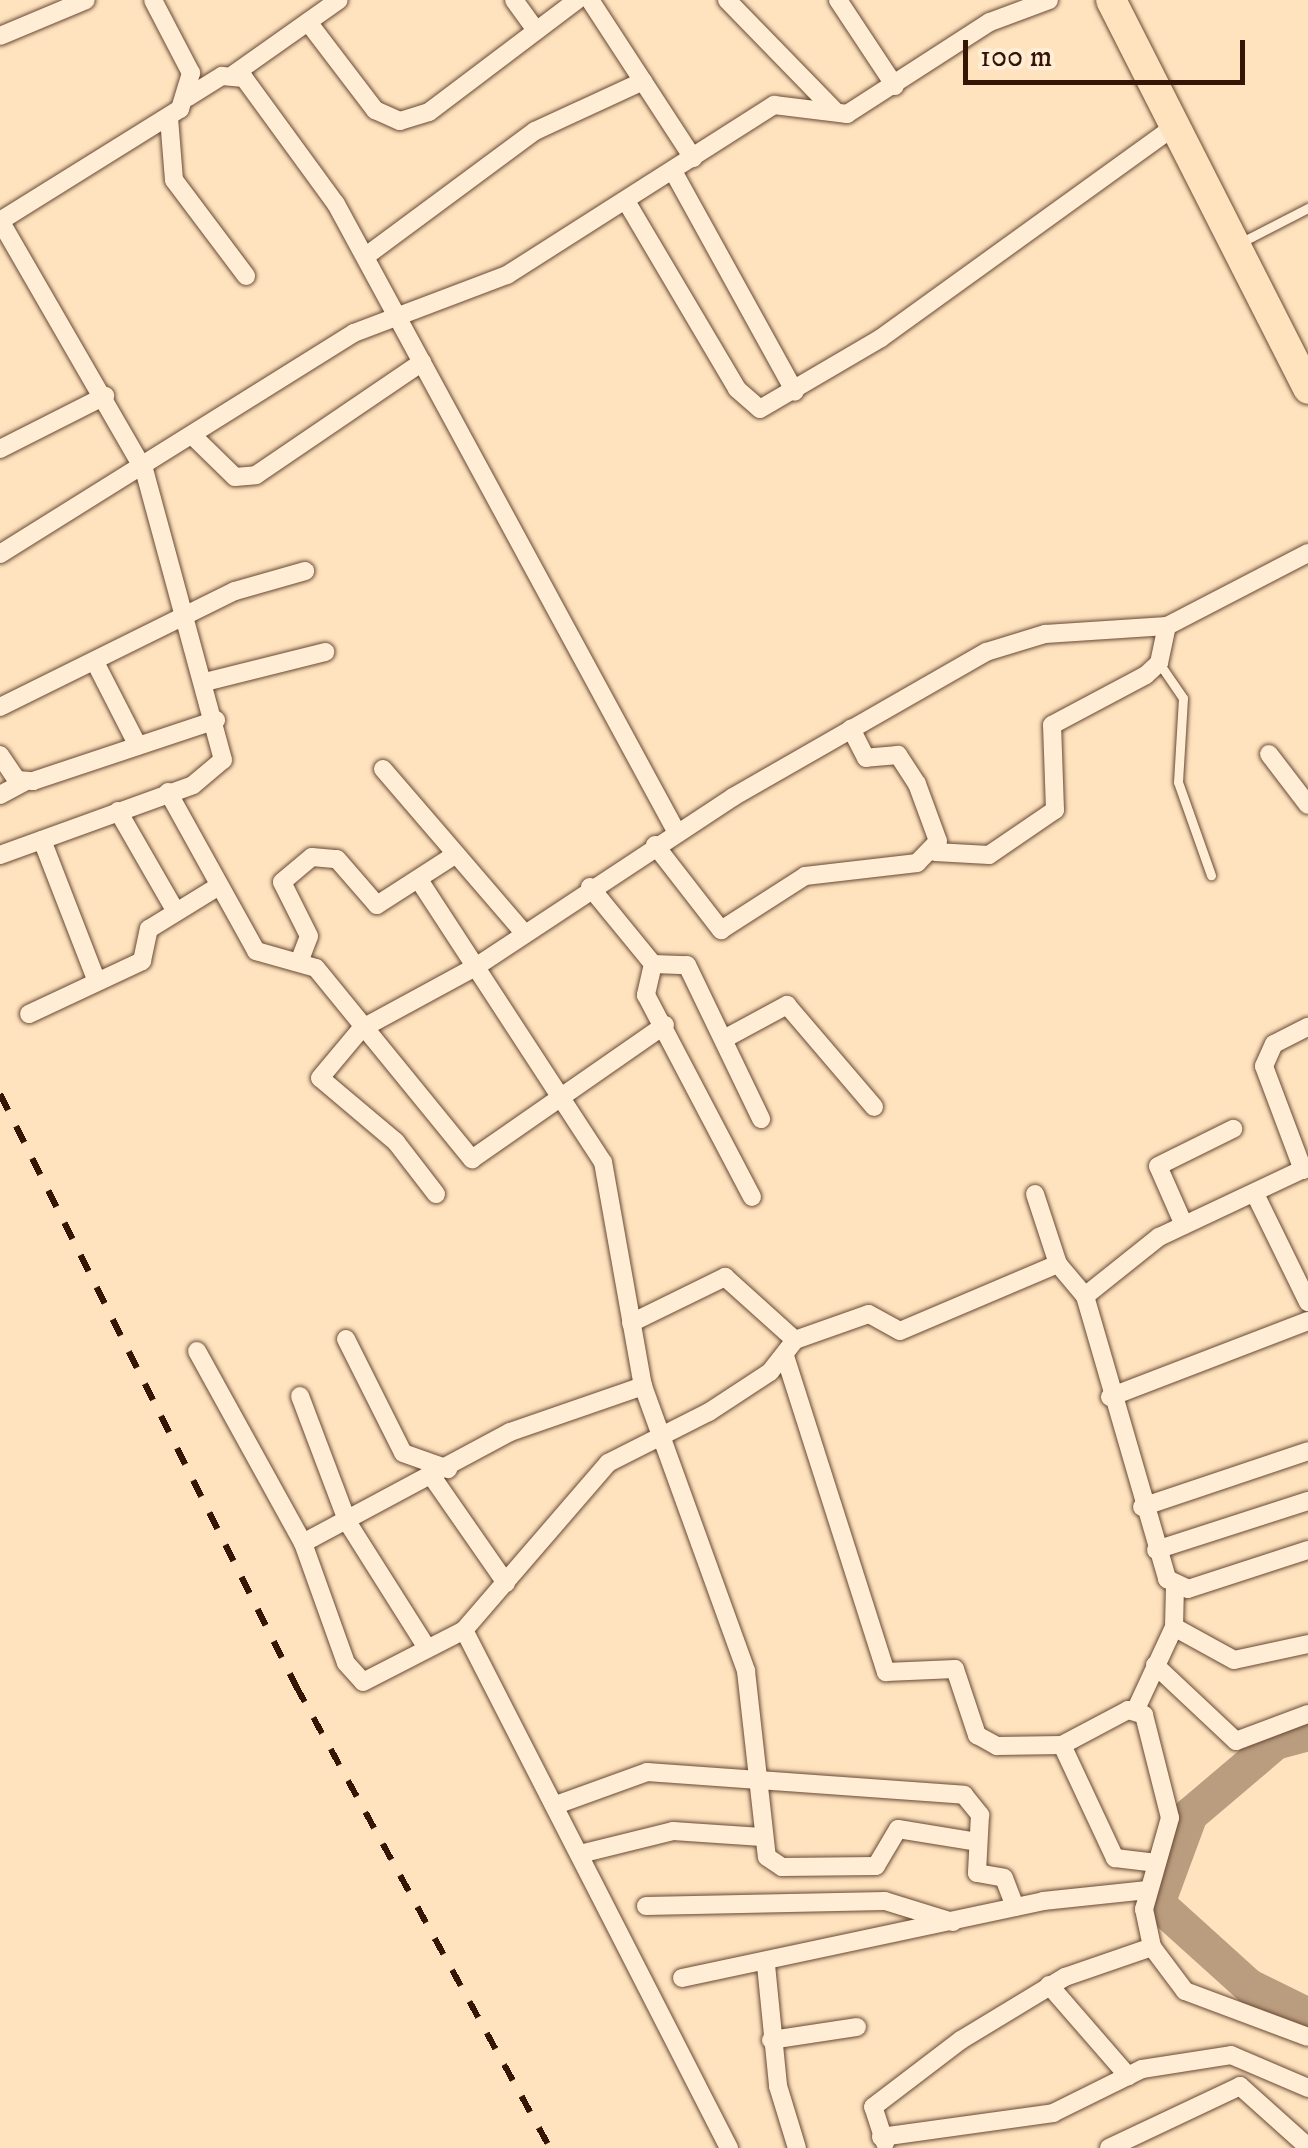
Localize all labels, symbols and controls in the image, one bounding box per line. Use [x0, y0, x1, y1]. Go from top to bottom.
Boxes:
scale bar [968, 20, 1250, 82]
text: 100 m [980, 39, 1052, 76]

